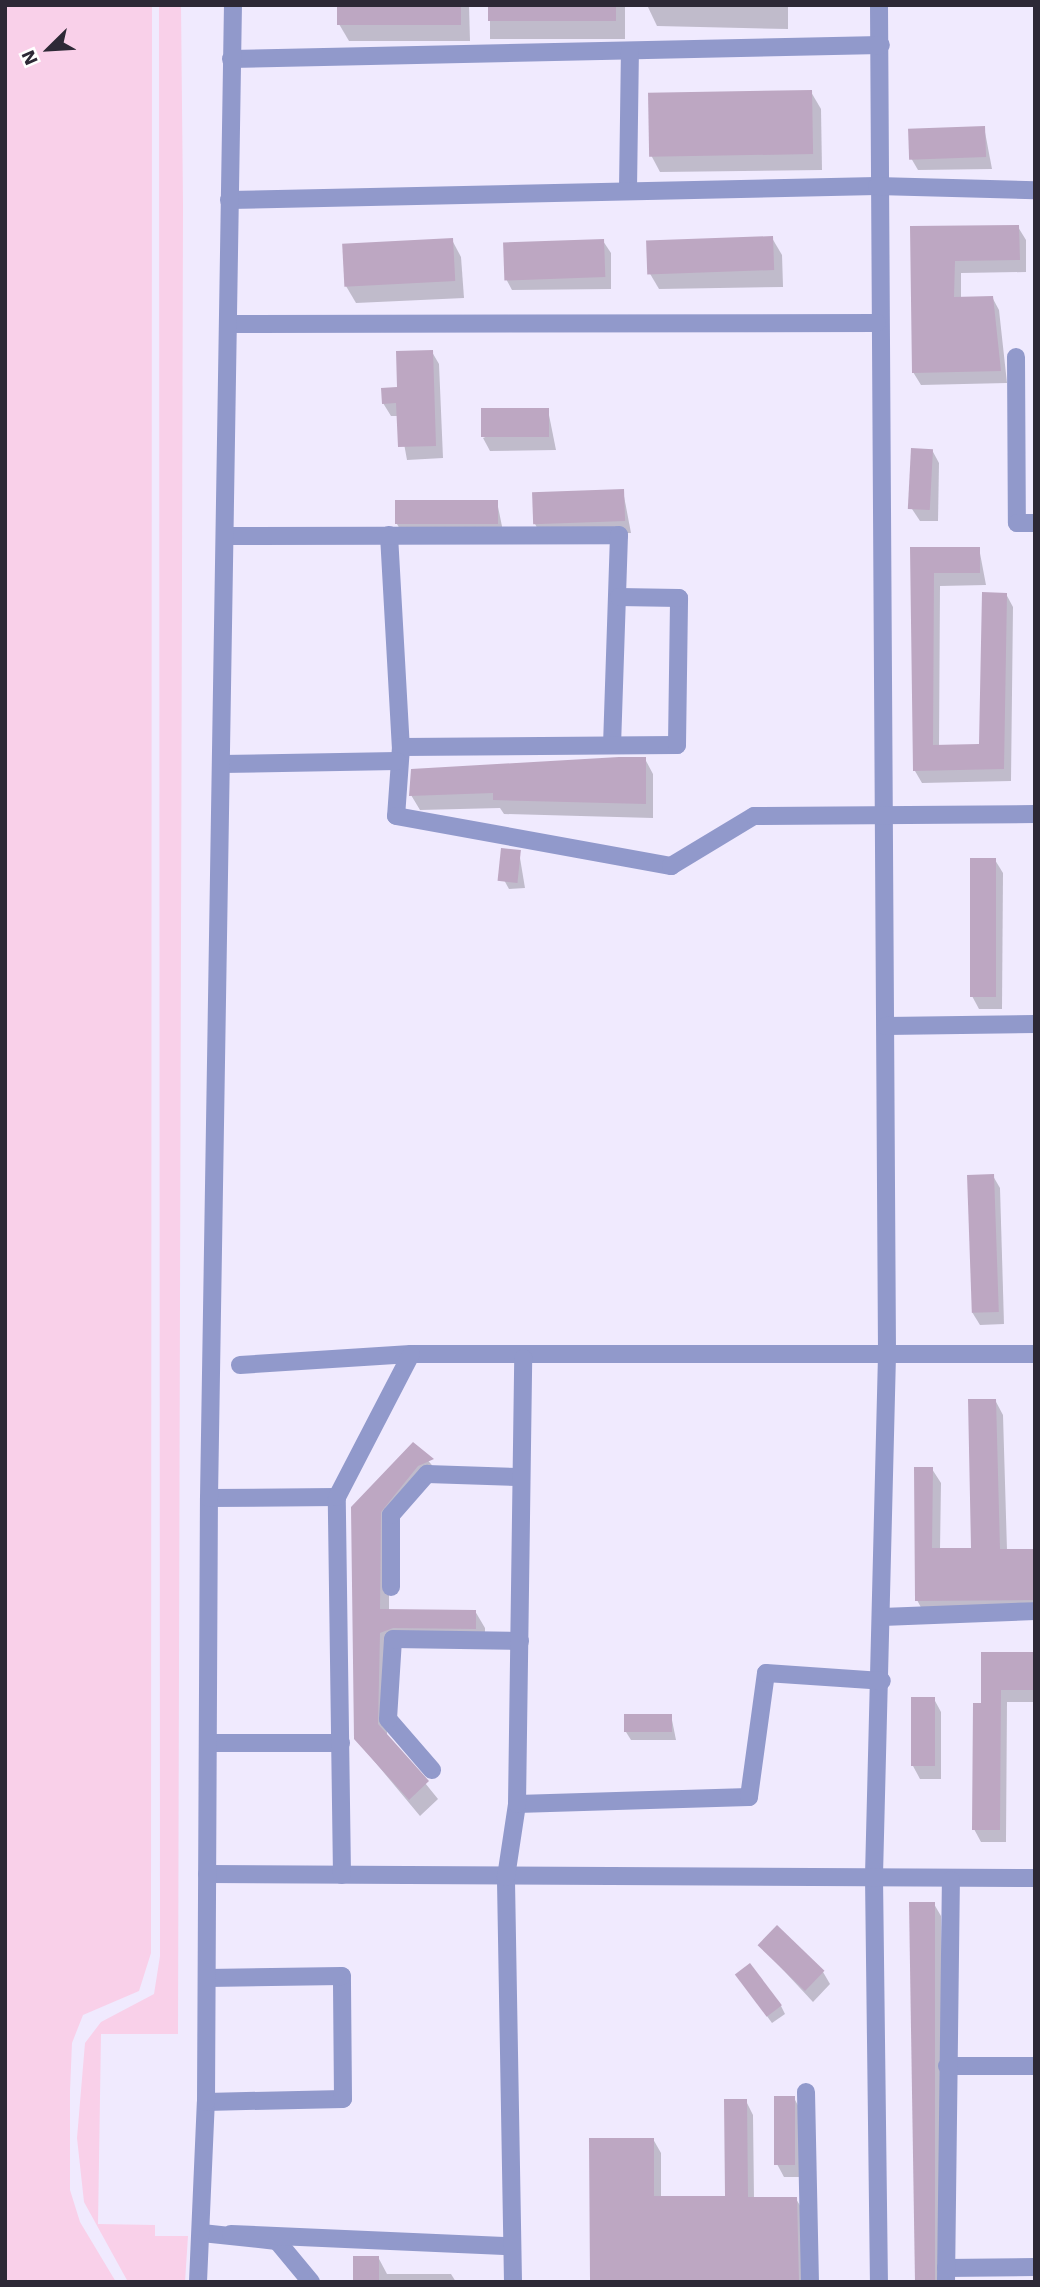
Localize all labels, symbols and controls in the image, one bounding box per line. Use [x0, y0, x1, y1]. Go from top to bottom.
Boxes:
north arrow [14, 14, 84, 84]
text: N [16, 47, 43, 69]

